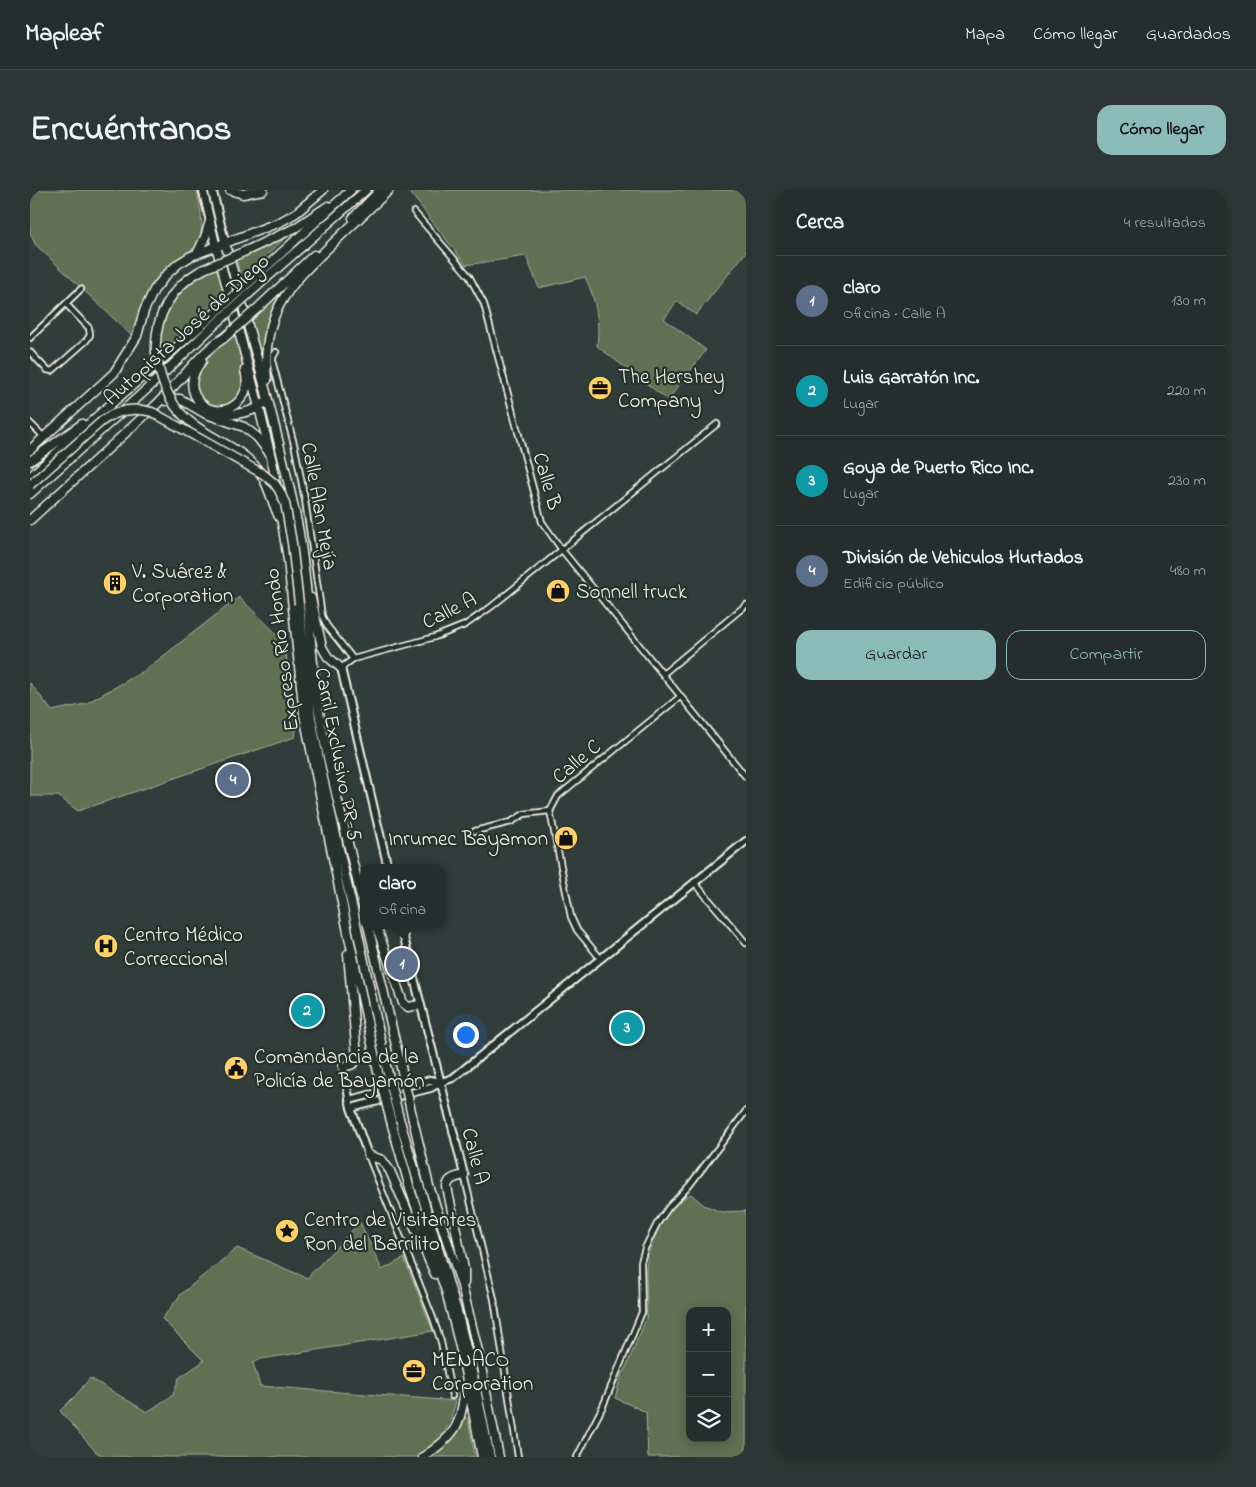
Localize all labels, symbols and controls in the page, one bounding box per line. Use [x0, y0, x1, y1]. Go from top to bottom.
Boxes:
text: Mapleaf [25, 17, 104, 52]
text: Mapa [965, 22, 1005, 48]
text: Cómo llegar [1033, 22, 1118, 48]
text: Guardados [1146, 22, 1231, 48]
text: Encuéntranos [30, 105, 232, 156]
button: Cómo llegar [1097, 105, 1226, 155]
text: Cerca [796, 208, 844, 238]
text: 4 resultados [1124, 211, 1206, 235]
street label: Autopista José de Diego [98, 248, 278, 415]
text: claro [843, 275, 881, 302]
text: 1 [809, 289, 815, 313]
text: 130 m [1171, 289, 1206, 313]
text: Oficina · Calle A [843, 302, 946, 326]
place label: The Hershey Company [618, 363, 725, 419]
text: Luis Garratón Inc. [843, 365, 979, 392]
office icon: The Hershey Company [587, 375, 613, 401]
text: 2 [808, 379, 816, 403]
text: 220 m [1167, 379, 1206, 403]
text: Lugar [843, 392, 879, 416]
street label: Calle Alan Mejía [292, 440, 344, 573]
street label: Calle B [524, 449, 569, 514]
text: Goya de Puerto Rico Inc. [843, 455, 1034, 482]
text: 3 [809, 469, 815, 493]
text: 230 m [1168, 469, 1206, 493]
text: Lugar [843, 482, 879, 506]
text: División de Vehiculos Hurtados [843, 545, 1083, 572]
place label: V. Suárez & Corporation [131, 558, 233, 612]
text: 4 [809, 559, 815, 583]
text: 480 m [1170, 559, 1206, 583]
street label: Expreso Río Hondo [258, 566, 308, 733]
building icon: V. Suárez & Corporation [102, 570, 128, 596]
text: Edificio público [843, 572, 944, 596]
shop icon: Sonnell truck [545, 578, 571, 604]
place label: Sonnell truck [576, 578, 688, 608]
street label: Calle A [417, 586, 482, 638]
button: Guardar [796, 630, 996, 680]
button: Compartir [1006, 630, 1206, 680]
street label: Carril Exclusivo PR-5 [306, 665, 369, 844]
street label: Calle C [546, 733, 608, 792]
pin: 4 [217, 761, 249, 799]
place label: Inrumec Bayamon [388, 825, 548, 857]
shop icon: Inrumec Bayamon [553, 825, 579, 851]
popup [360, 864, 445, 929]
text: claro [379, 871, 417, 898]
text: Oficina [379, 898, 426, 922]
place label: Centro Médico Correccional [124, 921, 243, 975]
hospital icon: Centro Médico Correccional [93, 933, 119, 959]
pin: 1 [386, 945, 418, 983]
pin: 2 [291, 992, 323, 1030]
pin: 3 [611, 1009, 643, 1047]
your location [453, 1022, 479, 1048]
place label: Comandancia de la Policía de Bayamón [254, 1043, 425, 1099]
public building icon: Comandancia de la Policía de Bayamón [223, 1055, 249, 1081]
street label: Calle A [453, 1125, 496, 1188]
place label: Centro de Visitantes Ron del Barrilito [304, 1206, 477, 1260]
place icon: Centro de Visitantes Ron del Barrilito [274, 1218, 300, 1244]
map controls [686, 1307, 731, 1442]
button: + [686, 1307, 731, 1352]
place label: MENACO Corporation [432, 1346, 533, 1400]
button: − [686, 1352, 731, 1397]
office icon: MENACO Corporation [401, 1358, 427, 1384]
button: layers [686, 1397, 731, 1442]

